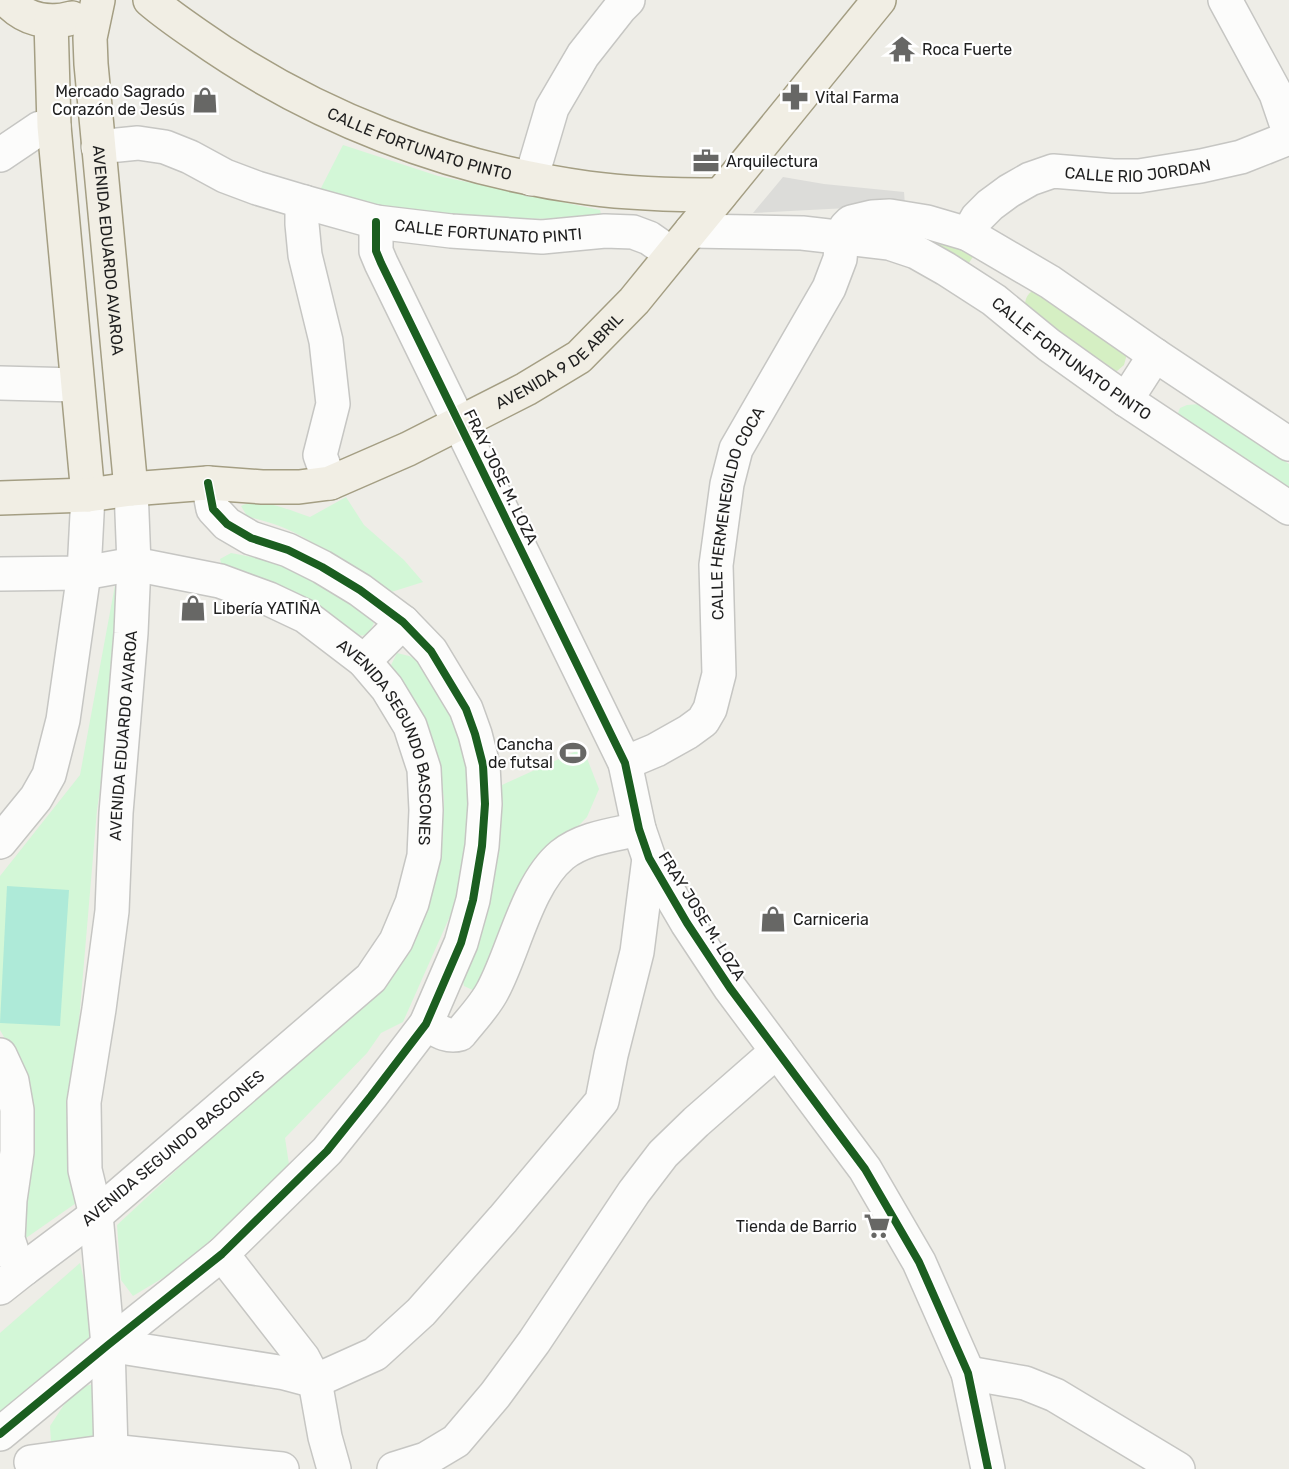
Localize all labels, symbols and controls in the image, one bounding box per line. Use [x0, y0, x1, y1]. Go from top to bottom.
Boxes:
temple icon: Roca Fuerte [887, 34, 917, 64]
place label: Roca Fuerte [922, 40, 1012, 59]
place label: Mercado Sagrado Corazón de Jesús [52, 82, 185, 119]
pharmacy icon: Vital Farma [780, 82, 810, 112]
shop icon: Mercado Sagrado Corazón de Jesús [190, 85, 220, 115]
place label: Vital Farma [815, 88, 899, 107]
street label: CALLE FORTUNATO PINTO [325, 103, 514, 184]
street label: AVENIDA EDUARDO AVAROA [89, 144, 128, 357]
office icon: Arquilectura [691, 146, 721, 176]
place label: Arquilectura [726, 152, 818, 171]
street label: CALLE RIO JORDAN [1064, 155, 1212, 186]
street label: CALLE FORTUNATO PINTI [394, 215, 583, 247]
street label: CALLE FORTUNATO PINTO [988, 293, 1155, 424]
street label: AVENIDA 9 DE ABRIL [492, 309, 627, 413]
street label: CALLE HERMENEGILDO COCA [706, 403, 768, 621]
street label: FRAY JOSE M. LOZA [460, 406, 542, 548]
shop icon: Libería YATIÑA [178, 593, 208, 623]
place label: Libería YATIÑA [213, 599, 321, 618]
street label: AVENIDA EDUARDO AVAROA [105, 629, 141, 841]
street label: AVENIDA SEGUNDO BASCONES [334, 635, 436, 846]
place label: Cancha de futsal [488, 735, 553, 772]
sports icon: Cancha de futsal [558, 738, 588, 768]
street label: FRAY JOSE M. LOZA [655, 848, 749, 984]
shop icon: Carniceria [758, 904, 788, 934]
place label: Carniceria [793, 910, 869, 929]
street label: AVENIDA SEGUNDO BASCONES [78, 1066, 268, 1230]
supermarket icon: Tienda de Barrio [862, 1211, 892, 1241]
place label: Tienda de Barrio [736, 1217, 857, 1236]

